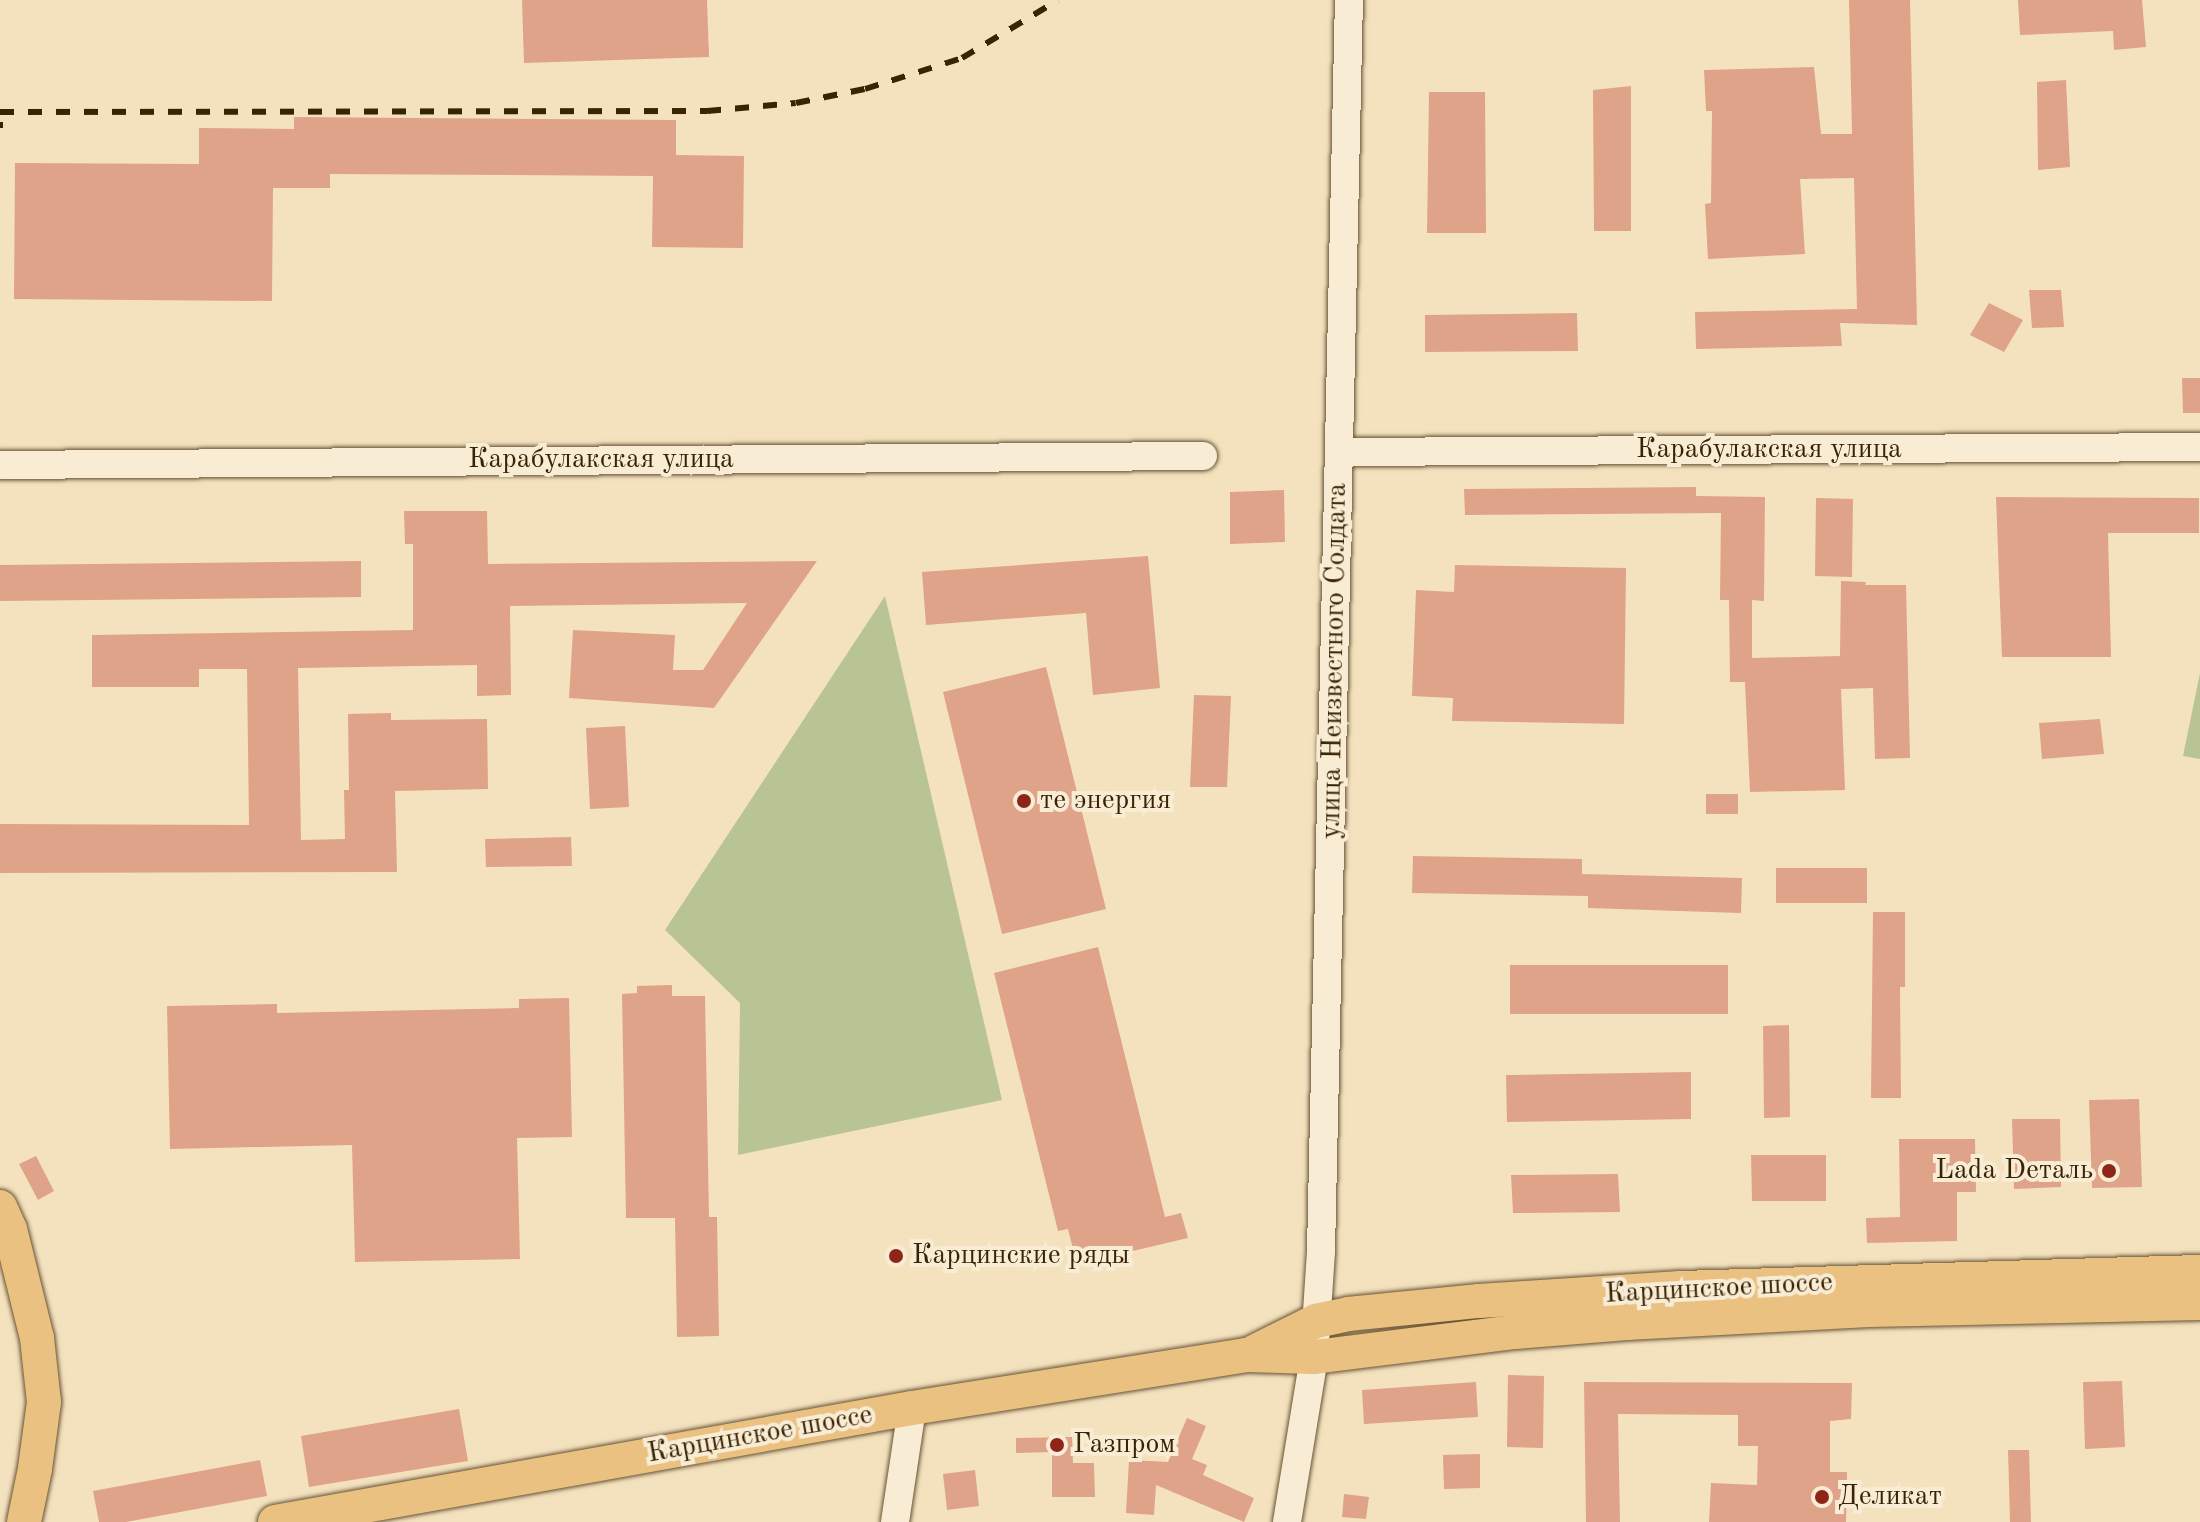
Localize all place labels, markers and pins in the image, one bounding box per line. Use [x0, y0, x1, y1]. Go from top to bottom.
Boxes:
place label: те энергия [1040, 784, 1171, 818]
marker: те энергия [1015, 792, 1033, 810]
place label: Lada Dеталь [1935, 1154, 2093, 1188]
marker: Lada Dеталь [2100, 1162, 2118, 1180]
place label: Карцинские ряды [912, 1239, 1130, 1273]
marker: Карцинские ряды [887, 1247, 905, 1265]
place label: Газпром [1073, 1428, 1175, 1462]
marker: Газпром [1048, 1436, 1066, 1454]
place label: Деликат [1838, 1480, 1942, 1514]
marker: Деликат [1813, 1488, 1831, 1506]

